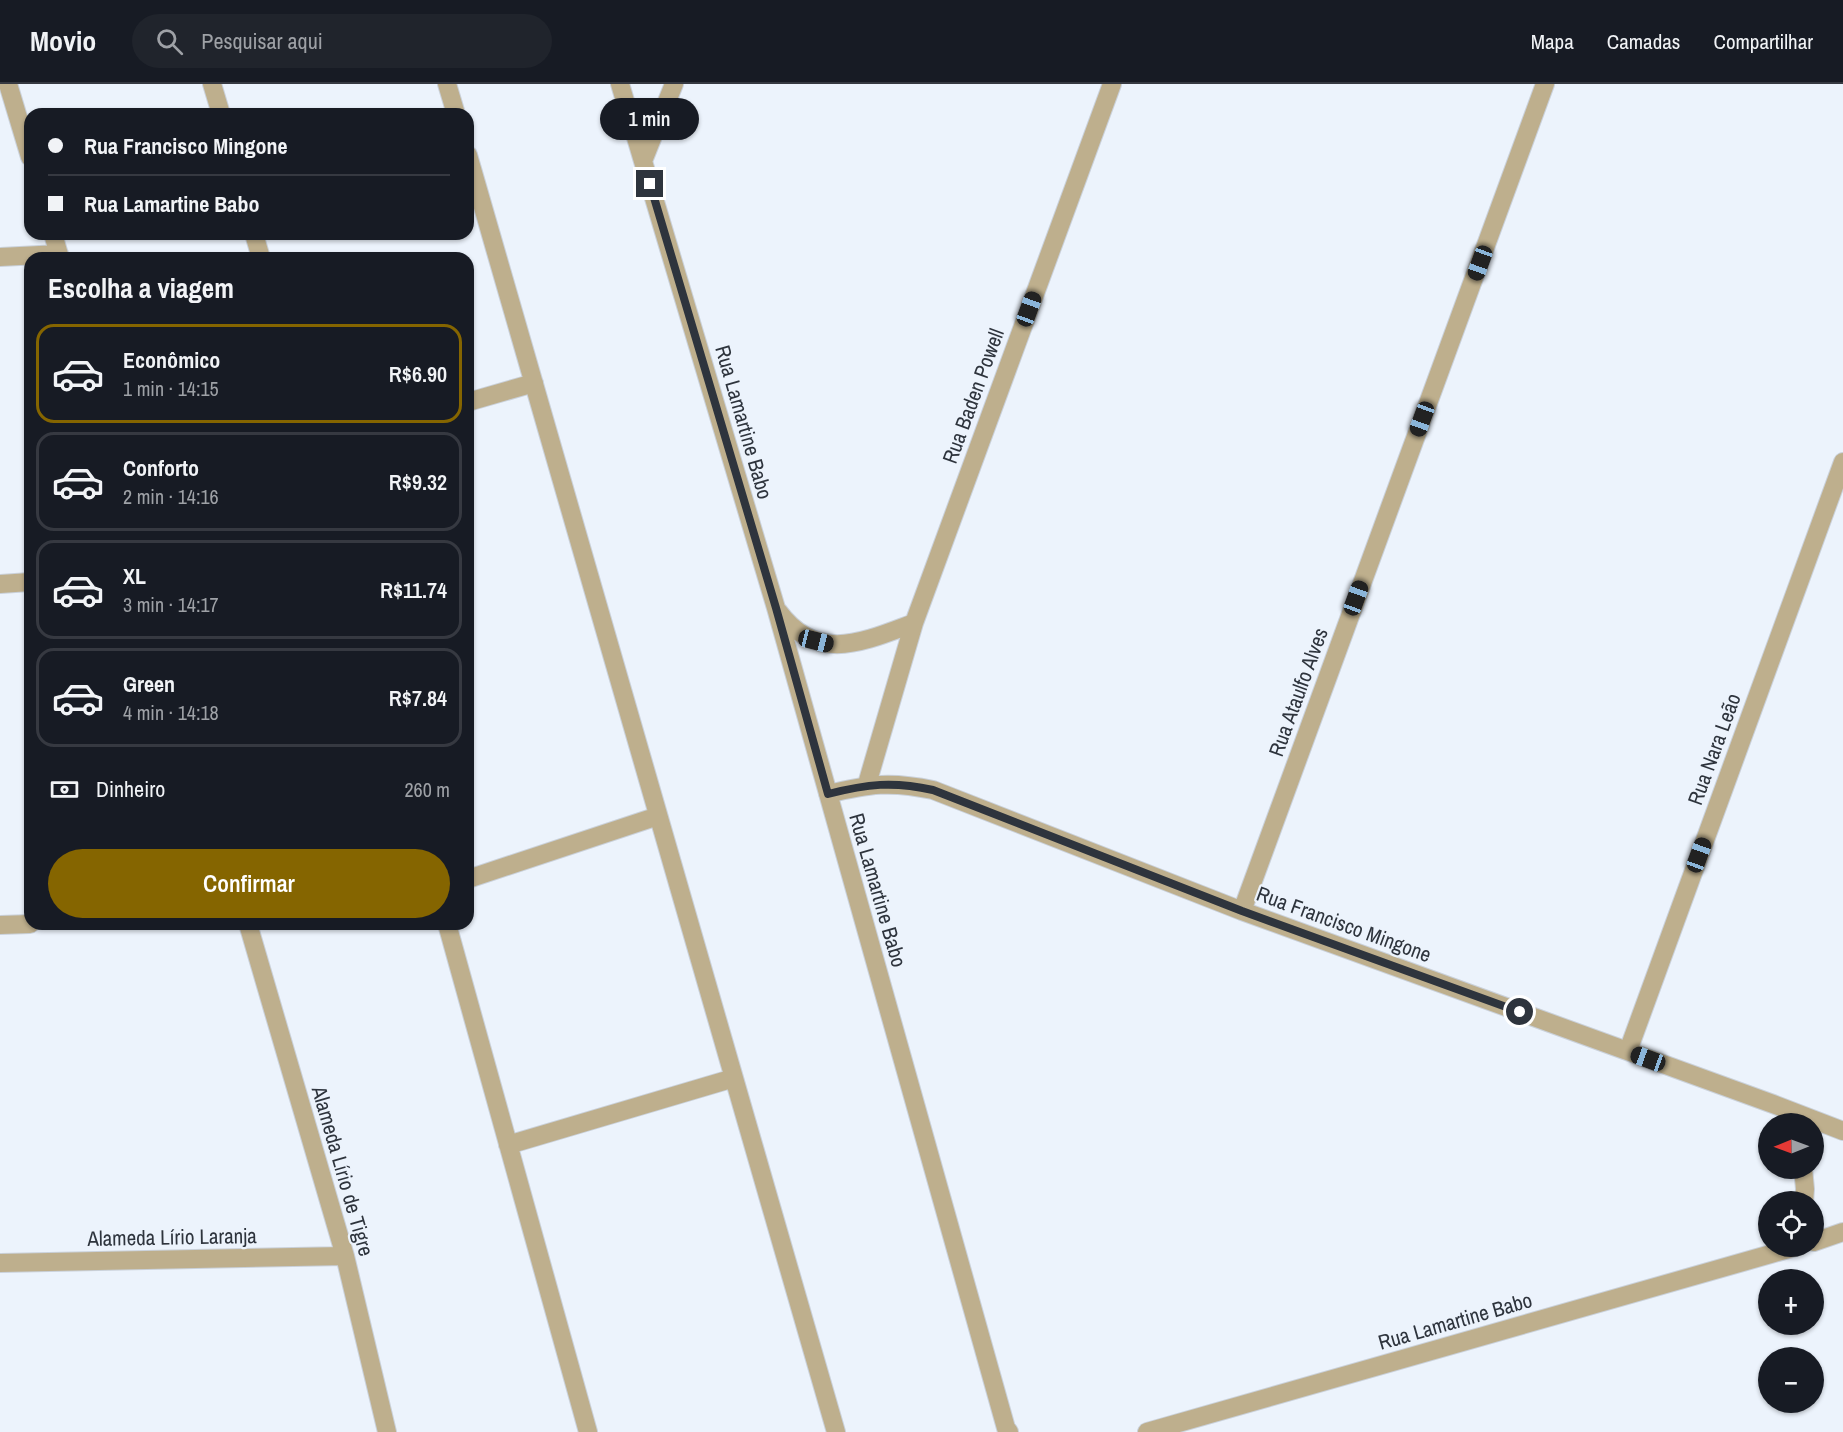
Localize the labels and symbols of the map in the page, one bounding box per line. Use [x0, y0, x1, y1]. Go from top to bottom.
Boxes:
callout: 1 min [600, 97, 700, 139]
route end [636, 170, 663, 197]
car [1465, 243, 1495, 283]
car [1014, 289, 1044, 329]
street label: Rua Baden Powell [935, 324, 1011, 468]
street label: Rua Lamartine Babo [708, 342, 780, 502]
car [1407, 399, 1437, 439]
car [1341, 578, 1371, 618]
street label: Rua Ataulfo Alves [1261, 624, 1335, 760]
car [796, 628, 836, 654]
street label: Rua Nara Leão [1680, 689, 1748, 809]
street label: Rua Lamartine Babo [842, 810, 914, 970]
car [1684, 835, 1714, 875]
street label: Rua Francisco Mingone [1253, 879, 1435, 969]
route start [1506, 998, 1533, 1025]
car [1628, 1044, 1668, 1074]
street label: Alameda Lírio de Tigre [305, 1082, 381, 1259]
north arrow [1758, 1113, 1824, 1179]
street label: Alameda Lírio Laranja [86, 1221, 257, 1253]
street label: Rua Lamartine Babo [1375, 1285, 1535, 1357]

